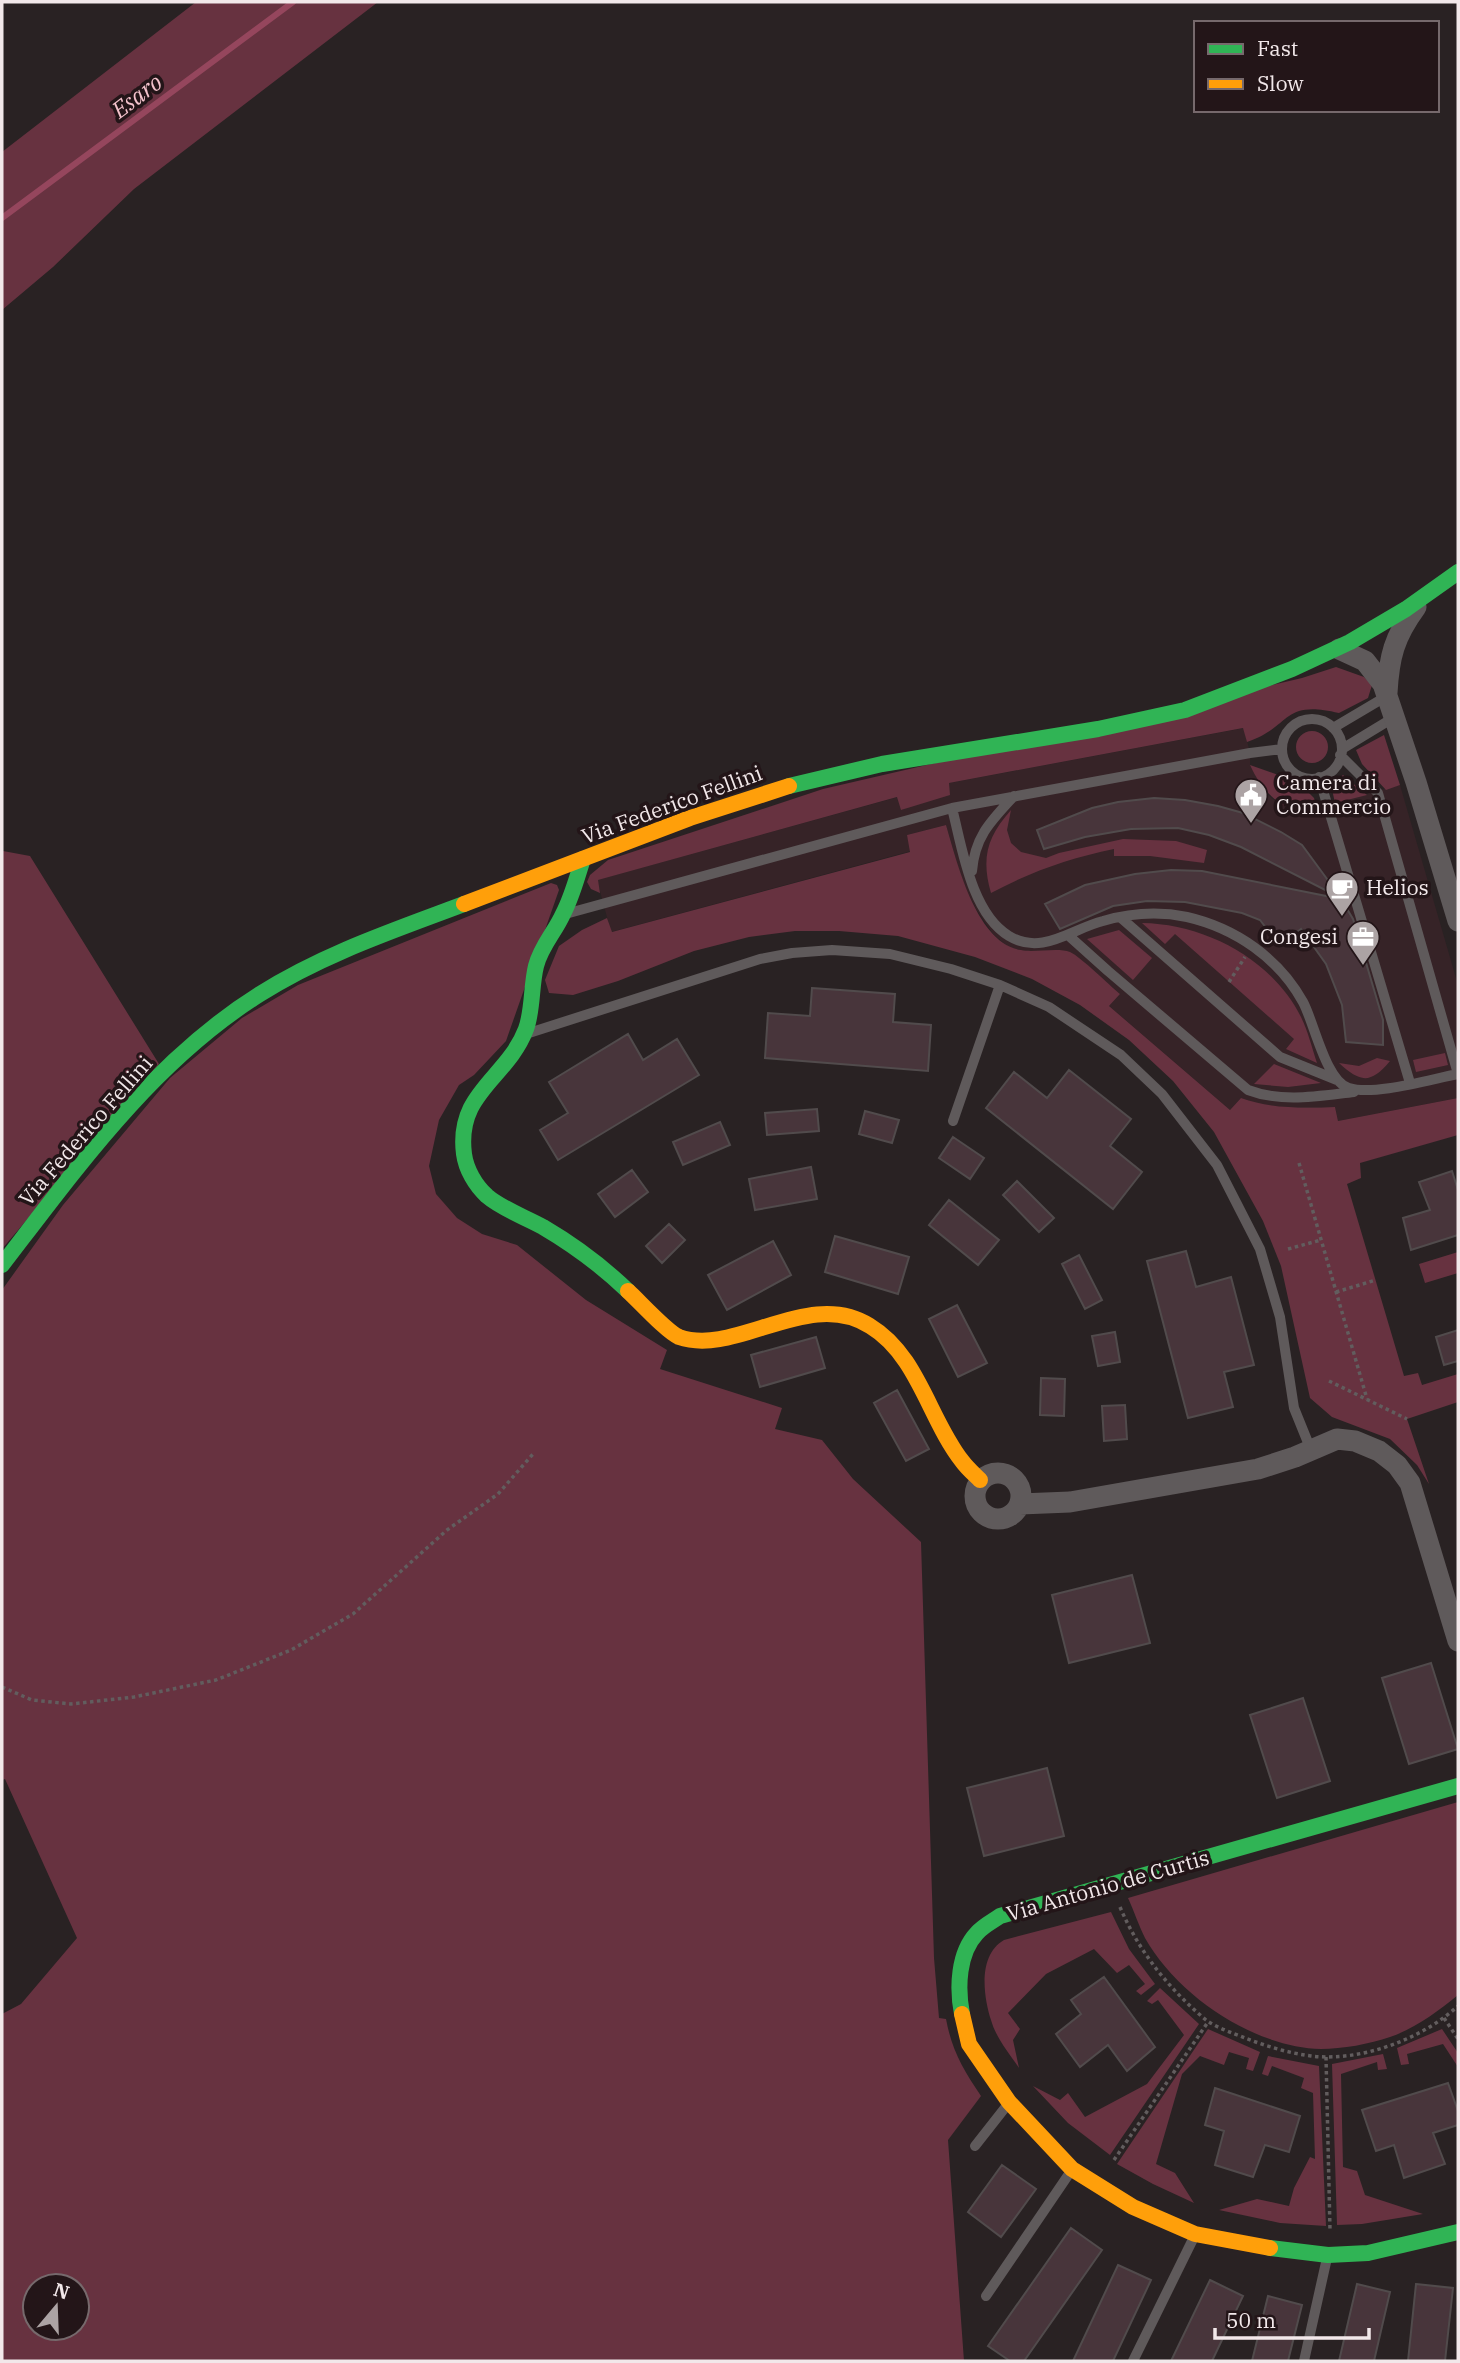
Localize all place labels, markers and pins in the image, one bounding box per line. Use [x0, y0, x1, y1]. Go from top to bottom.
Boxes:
place label: Camera di Commercio [1276, 768, 1391, 820]
public building icon: Camera di Commercio [1232, 776, 1270, 825]
cafe icon: Helios [1323, 869, 1361, 918]
place label: Helios [1366, 873, 1429, 901]
office icon: Congesi [1344, 918, 1382, 967]
place label: Congesi [1260, 922, 1338, 950]

